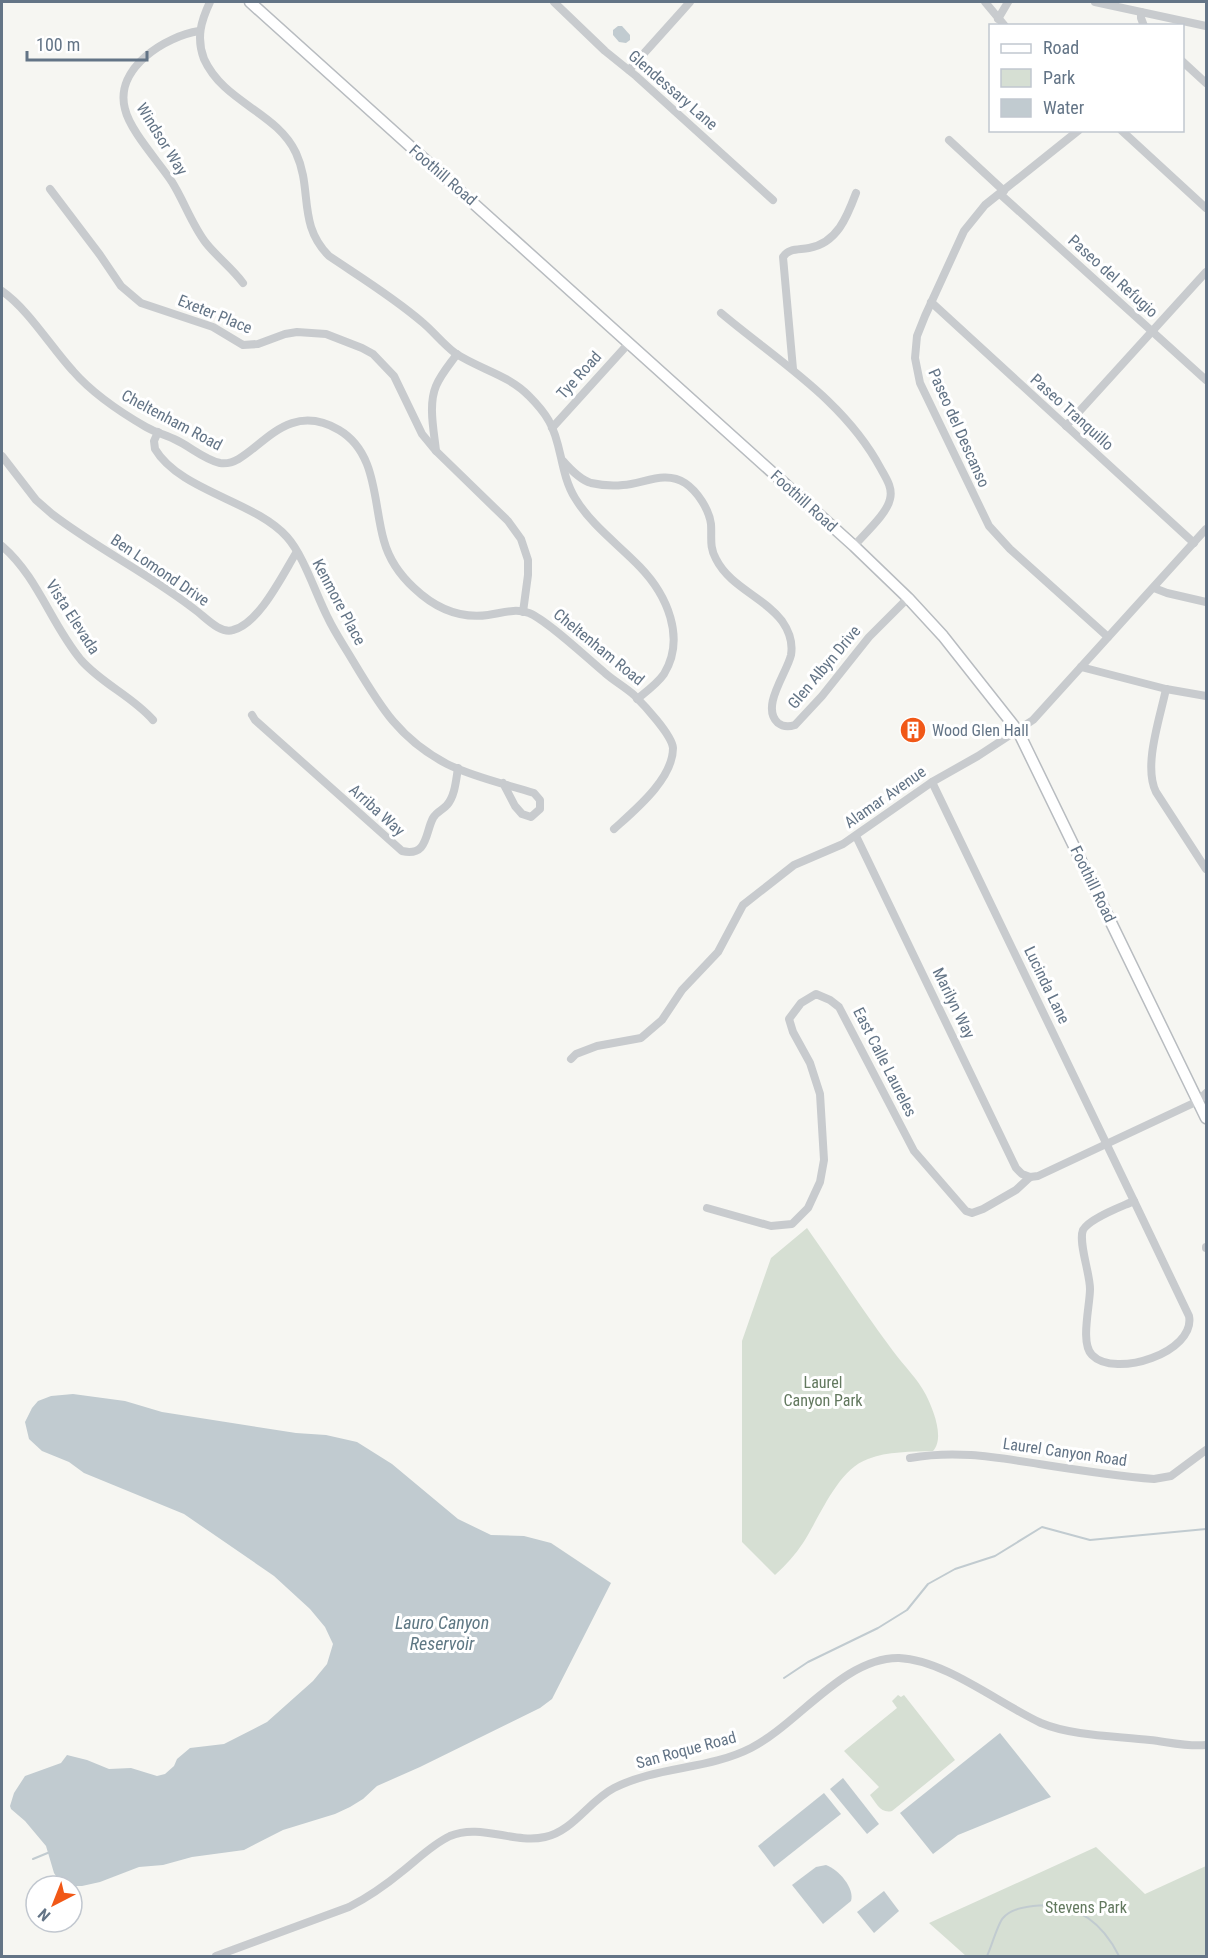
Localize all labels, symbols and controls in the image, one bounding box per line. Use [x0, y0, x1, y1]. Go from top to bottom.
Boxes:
scale bar [27, 24, 147, 62]
legend [989, 24, 1184, 132]
text: 100 m [36, 34, 80, 55]
text: Road [1043, 37, 1079, 58]
street label: Glendessary Lane [625, 46, 721, 134]
text: Park [1043, 67, 1075, 88]
text: Water [1043, 97, 1085, 118]
street label: Windsor Way [132, 99, 192, 179]
street label: Foothill Road [405, 141, 481, 209]
street label: Paseo del Refugio [1064, 231, 1162, 321]
street label: Exeter Place [175, 291, 255, 337]
street label: Tye Road [553, 347, 605, 403]
street label: Paseo del Descanso [924, 366, 994, 490]
street label: Paseo Tranquillo [1027, 370, 1117, 454]
street label: Cheltenham Road [118, 386, 226, 454]
street label: Foothill Road [767, 466, 841, 536]
street label: Ben Lomond Drive [107, 530, 213, 610]
street label: Kenmore Place [308, 556, 370, 648]
street label: Vista Elevada [42, 576, 104, 658]
street label: Cheltenham Road [550, 605, 648, 689]
street label: Glen Albyn Drive [784, 622, 864, 712]
building icon: Wood Glen Hall [898, 715, 928, 745]
place label: Wood Glen Hall [932, 721, 1029, 740]
street label: Alamar Avenue [841, 762, 929, 832]
street label: Arriba Way [345, 780, 409, 840]
street label: Foothill Road [1066, 843, 1120, 925]
street label: Lucinda Lane [1020, 943, 1074, 1027]
street label: Marilyn Way [929, 965, 979, 1042]
street label: East Calle Laureles [849, 1004, 921, 1120]
park label: Laurel Canyon Park [783, 1373, 863, 1410]
street label: Laurel Canyon Road [1002, 1434, 1128, 1470]
water label: Lauro Canyon Reservoir [395, 1612, 489, 1654]
street label: San Roque Road [634, 1728, 738, 1772]
north arrow [24, 1874, 84, 1934]
park label: Stevens Park [1045, 1898, 1128, 1917]
text: N [34, 1904, 54, 1925]

